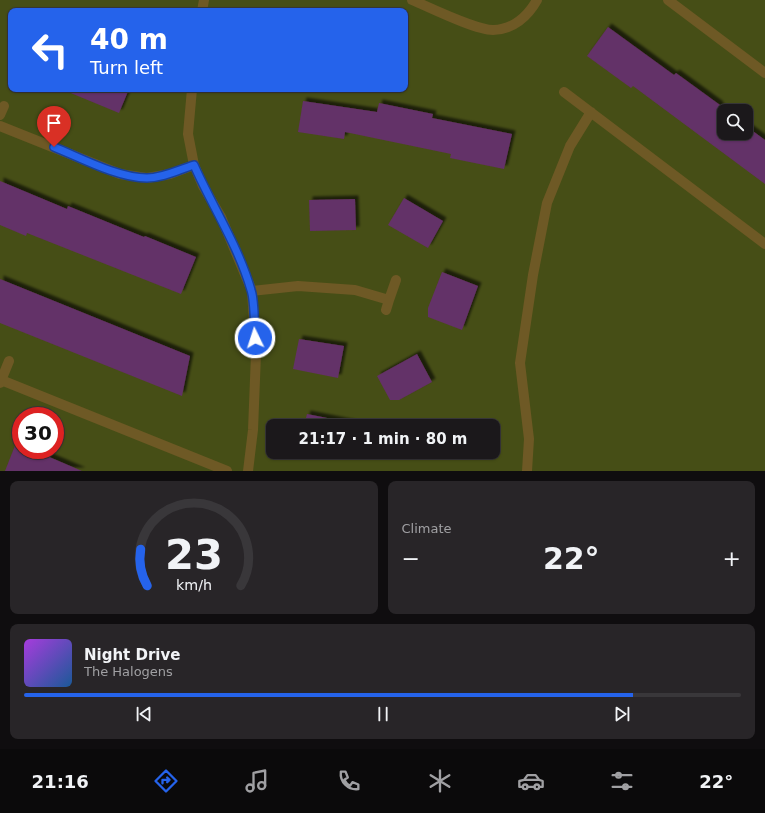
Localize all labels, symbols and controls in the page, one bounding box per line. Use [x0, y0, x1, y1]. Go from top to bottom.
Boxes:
text: 40 m [90, 23, 168, 56]
icon: left [24, 24, 76, 76]
text: Turn left [90, 57, 163, 78]
map controls [717, 104, 753, 140]
button: search [717, 104, 753, 140]
pin [37, 106, 71, 147]
icon: arrive [43, 112, 65, 134]
position arrow [234, 317, 276, 359]
speed limit sign: 30 [12, 407, 64, 459]
text: 21:17 · 1 min · 80 m [299, 430, 467, 448]
text: Climate [402, 521, 452, 536]
text: 23 [165, 529, 223, 578]
text: 22° [543, 541, 600, 576]
text: − [402, 546, 420, 571]
text: + [723, 546, 741, 571]
text: km/h [176, 576, 212, 592]
text: Night Drive [84, 646, 180, 664]
text: The Halogens [84, 664, 173, 679]
icon: previous [133, 703, 155, 725]
icon: pause [372, 703, 394, 725]
icon: next [611, 703, 633, 725]
icon: directions [152, 767, 180, 795]
icon: music [243, 767, 271, 795]
icon: phone [335, 767, 363, 795]
icon: climate [426, 767, 454, 795]
icon: car [517, 767, 545, 795]
icon: filters [608, 767, 636, 795]
text: 21:16 [32, 771, 89, 792]
text: 22° [699, 771, 733, 792]

